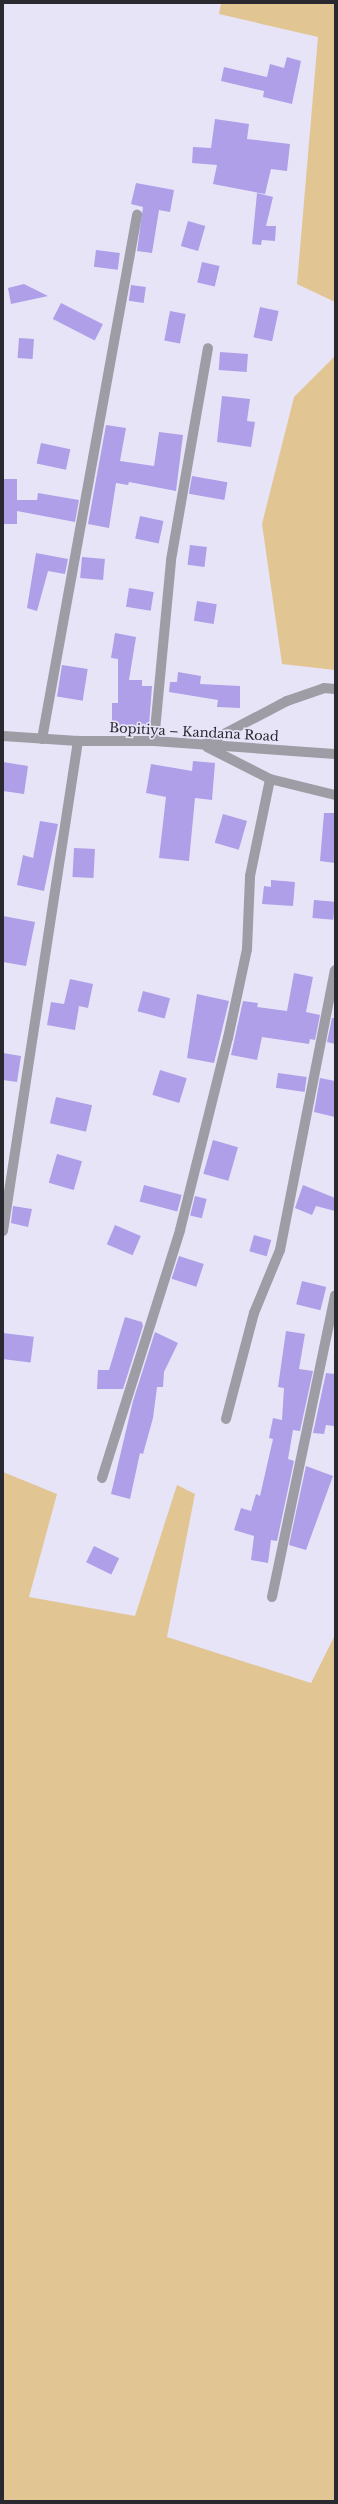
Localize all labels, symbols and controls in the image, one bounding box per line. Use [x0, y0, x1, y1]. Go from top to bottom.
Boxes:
street label: Bopitiya – Kandana Road [109, 721, 279, 745]

